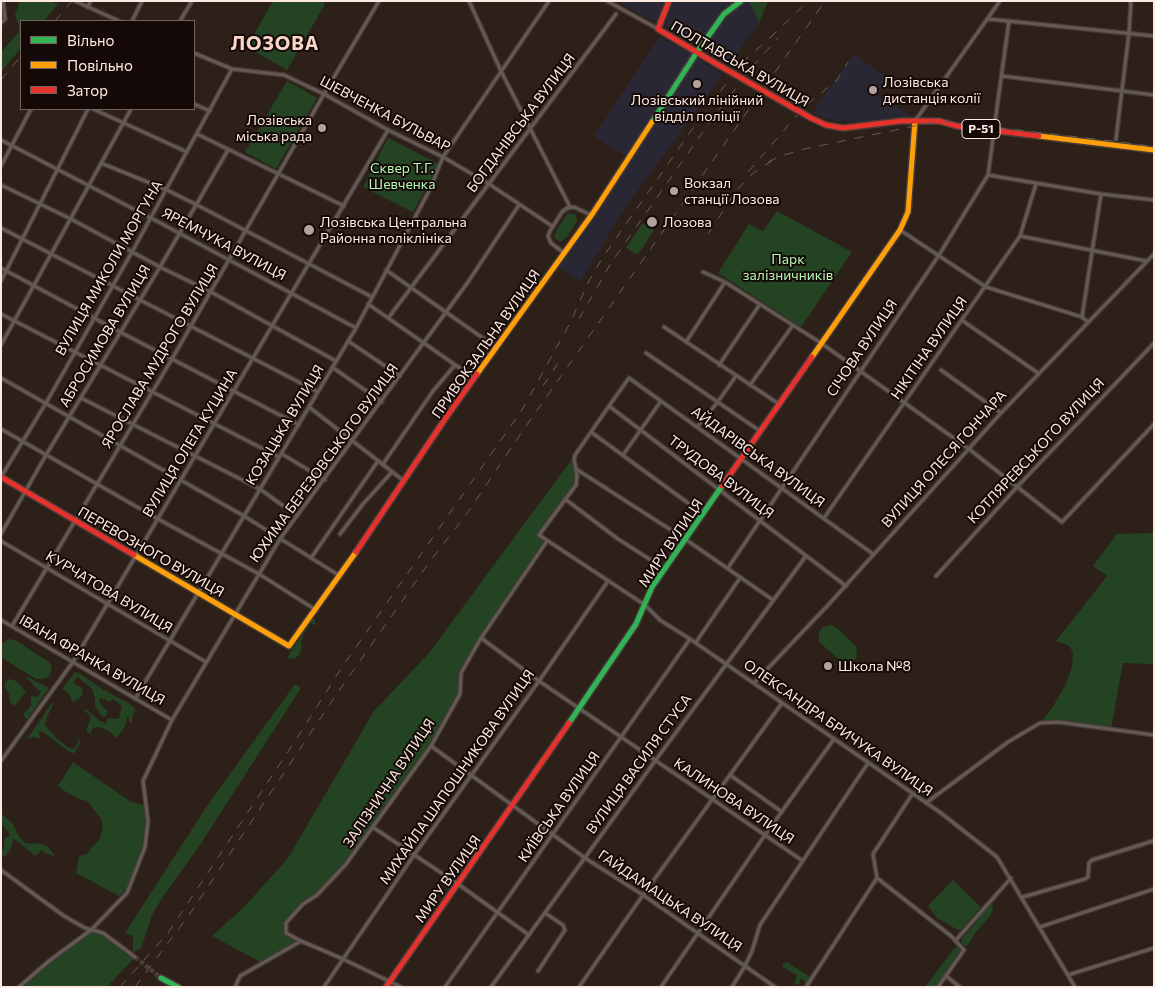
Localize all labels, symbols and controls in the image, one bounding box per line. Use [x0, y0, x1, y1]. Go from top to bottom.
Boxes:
street label: ПОЛТАВСЬКА ВУЛИЦЯ [668, 18, 812, 110]
legend [20, 20, 195, 110]
text: Вільно [67, 31, 114, 49]
district label: ЛОЗОВА [230, 33, 320, 55]
street label: БОГДАНІВСЬКА ВУЛИЦЯ [463, 50, 579, 196]
text: Повільно [67, 56, 133, 74]
street label: ШЕВЧЕНКА БУЛЬВАР [317, 72, 453, 156]
place label: Лозівська дистанція колії [883, 74, 981, 106]
marker: Лозівський лінійний відділ поліції [691, 78, 703, 90]
text: Затор [67, 81, 108, 99]
marker: Лозівська дистанція колії [867, 84, 879, 96]
place label: Лозівський лінійний відділ поліції [631, 92, 763, 124]
place label: Лозівська міська рада [236, 112, 312, 144]
road number: Р-51 [962, 120, 1000, 138]
marker: Лозівська міська рада [316, 122, 328, 134]
park label: Сквер Т.Г. Шевченка [369, 160, 435, 192]
place label: Вокзал станції Лозова [684, 175, 780, 208]
street label: ВУЛИЦЯ МИКОЛИ МОРГУНА [52, 177, 166, 359]
marker: Вокзал станції Лозова [668, 185, 680, 197]
street label: ЯРЕМЧУКА ВУЛИЦЯ [159, 204, 289, 284]
place label: Лозівська Центральна Районна поліклініка [320, 214, 467, 246]
place label: Лозова [663, 214, 712, 230]
marker: Лозова [645, 215, 659, 229]
marker: Лозівська Центральна Районна поліклініка [302, 223, 316, 237]
park label: Парк залізничників [743, 251, 833, 284]
street label: ЯРОСЛАВА МУДРОГО ВУЛИЦЯ [98, 261, 222, 451]
street label: АБРОСИМОВА ВУЛИЦЯ [56, 262, 154, 410]
street label: ПРИВОКЗАЛЬНА ВУЛИЦЯ [428, 266, 544, 422]
street label: НІКІТІНА ВУЛИЦЯ [887, 293, 971, 403]
street label: СІЧОВА ВУЛИЦЯ [823, 296, 901, 400]
street label: ЮХИМА БЕРЕЗОВСЬКОГО ВУЛИЦЯ [246, 360, 402, 566]
street label: КОЗАЦЬКА ВУЛИЦЯ [242, 362, 328, 488]
street label: ВУЛИЦЯ ОЛЕГА КУЦИНА [139, 366, 241, 520]
street label: КОТЛЯРЕВСЬКОГО ВУЛИЦЯ [964, 375, 1108, 527]
street label: ВУЛИЦЯ ОЛЕСЯ ГОНЧАРА [878, 387, 1010, 531]
street label: АЙДАРІВСЬКА ВУЛИЦЯ [688, 403, 828, 511]
street label: ТРУДОВА ВУЛИЦЯ [665, 432, 777, 522]
street label: МИРУ ВУЛИЦЯ [635, 496, 707, 590]
street label: ПЕРЕВОЗНОГО ВУЛИЦЯ [75, 503, 227, 601]
street label: КУРЧАТОВА ВУЛИЦЯ [43, 547, 175, 637]
street label: ІВАНА ФРАНКА ВУЛИЦЯ [16, 611, 168, 709]
street label: ОЛЕКСАНДРА БРИЧУКА ВУЛИЦЯ [740, 656, 936, 800]
place label: Школа №8 [838, 658, 911, 674]
marker: Школа №8 [822, 660, 834, 672]
street label: МИХАЙЛА ШАПОШНИКОВА ВУЛИЦЯ [376, 666, 538, 888]
street label: ВУЛИЦЯ ВАСИЛЯ СТУСА [583, 691, 695, 837]
street label: ЗАЛІЗНИЧНА ВУЛИЦЯ [340, 715, 438, 851]
street label: КИЇВСЬКА ВУЛИЦЯ [515, 748, 603, 866]
street label: КАЛИНОВА ВУЛИЦЯ [671, 754, 797, 848]
street label: МИРУ ВУЛИЦЯ [412, 832, 484, 926]
street label: ГАЙДАМАЦЬКА ВУЛИЦЯ [595, 847, 745, 955]

